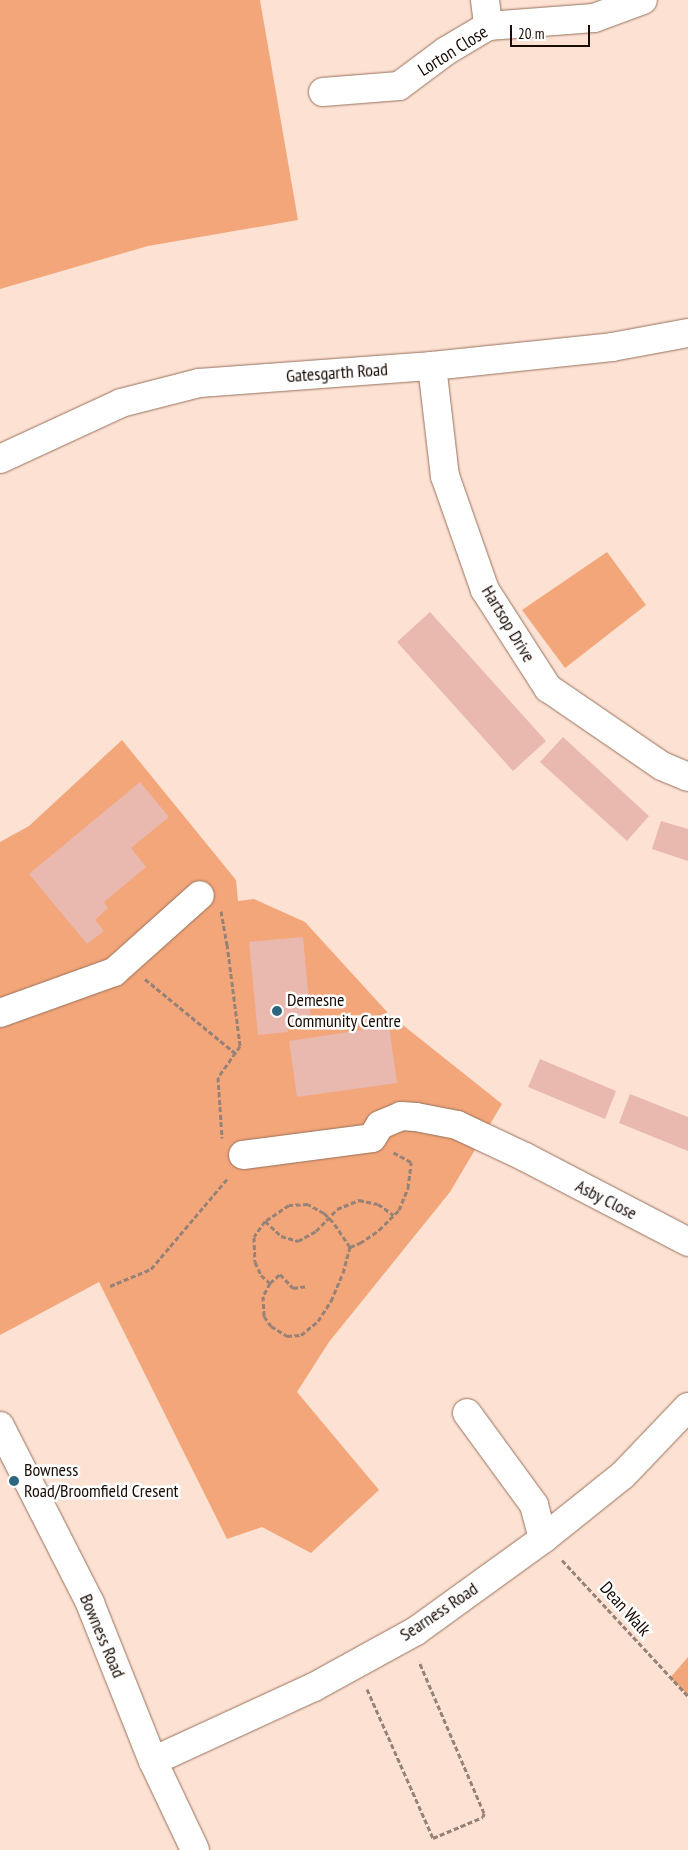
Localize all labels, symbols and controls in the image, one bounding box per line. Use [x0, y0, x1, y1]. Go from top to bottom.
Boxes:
scale bar [513, 15, 593, 47]
street label: Lorton Close [414, 21, 492, 81]
text: 20 m [518, 24, 544, 43]
street label: Gatesgarth Road [285, 359, 389, 387]
street label: Hartsop Drive [477, 582, 539, 666]
place label: Demesne Community Centre [287, 990, 401, 1032]
marker: Demesne Community Centre [271, 1005, 283, 1017]
street label: Asby Close [571, 1175, 641, 1225]
place label: Bowness Road/Broomfield Cresent [24, 1460, 179, 1502]
marker: Bowness Road/Broomfield Cresent [8, 1475, 20, 1487]
street label: Dean Walk [595, 1577, 655, 1641]
street label: Searness Road [396, 1578, 482, 1646]
street label: Bowness Road [75, 1591, 129, 1681]

